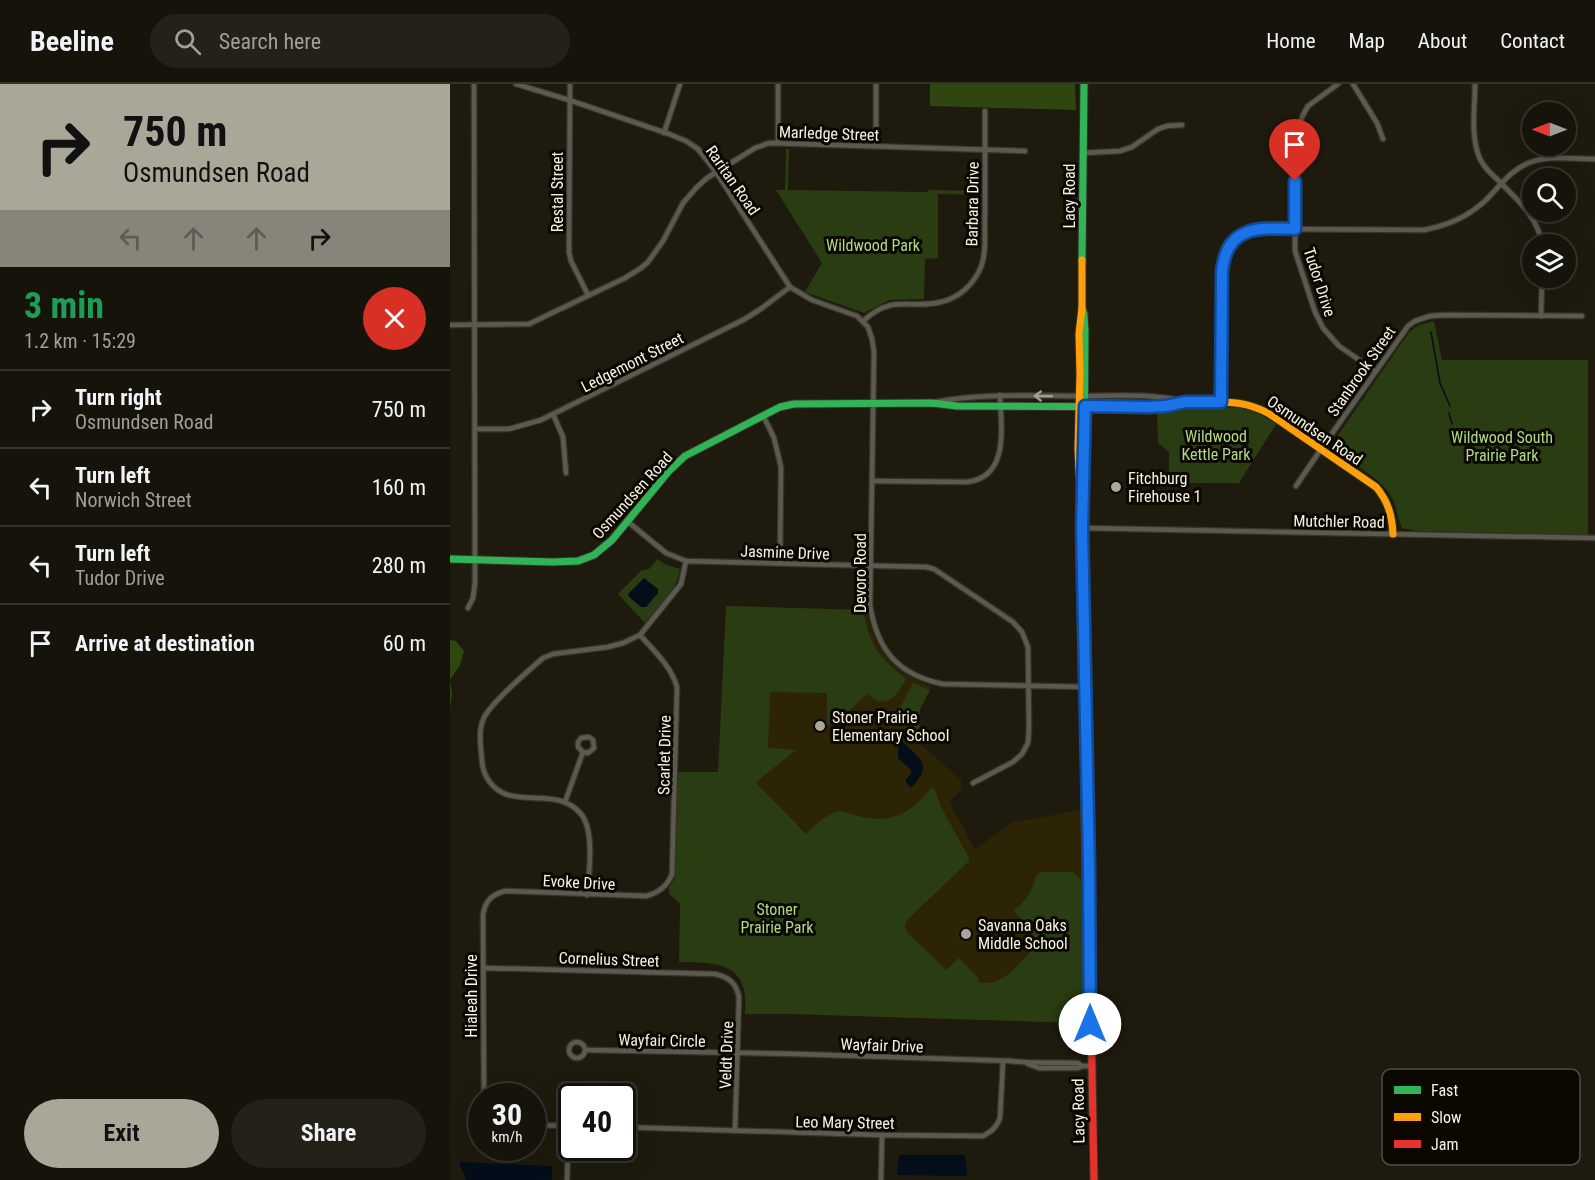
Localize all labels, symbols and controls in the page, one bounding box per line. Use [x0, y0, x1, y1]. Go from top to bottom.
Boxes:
search box [150, 14, 570, 68]
text: Beeline [30, 25, 114, 58]
icon: search [171, 25, 204, 58]
text: Search here [219, 29, 321, 54]
text: Home [1266, 29, 1316, 53]
text: Map [1349, 29, 1385, 53]
text: About [1418, 29, 1467, 53]
text: Contact [1500, 29, 1565, 53]
north arrow [1522, 102, 1576, 156]
map controls [1522, 102, 1576, 288]
text: 750 m [123, 107, 228, 156]
icon: right [24, 108, 102, 186]
pin [1269, 119, 1320, 181]
street label: Marledge Street [779, 122, 880, 145]
icon: arrive [1278, 128, 1311, 161]
street label: Raritan Road [702, 142, 764, 219]
street label: Restal Street [548, 151, 567, 232]
text: Osmundsen Road [123, 157, 310, 189]
street label: Barbara Drive [962, 162, 983, 246]
street label: Lacy Road [1060, 163, 1079, 229]
button: search [1522, 168, 1576, 222]
icon: left [114, 222, 147, 255]
icon: ahead [177, 222, 210, 255]
icon: ahead [240, 222, 273, 255]
icon: right [303, 222, 336, 255]
button: layers [1522, 234, 1576, 288]
park label: Wildwood Park [826, 236, 921, 255]
street label: Tudor Drive [1299, 245, 1340, 319]
text: 3 min [24, 285, 104, 327]
button: close [363, 287, 426, 350]
street label: Stanbrook Street [1323, 322, 1400, 420]
street label: Ledgemont Street [578, 328, 687, 396]
text: 1.2 km · 15:29 [24, 329, 136, 353]
text: Turn right [75, 385, 162, 410]
one-way arrow [1033, 390, 1053, 401]
street label: Osmundsen Road [1264, 392, 1366, 469]
icon: right [24, 393, 57, 426]
text: 750 m [372, 397, 426, 422]
text: Osmundsen Road [75, 410, 213, 434]
park label: Wildwood Kettle Park [1182, 427, 1251, 464]
park label: Wildwood South Prairie Park [1451, 428, 1553, 465]
street label: Osmundsen Road [588, 448, 676, 543]
text: Turn left [75, 463, 150, 488]
place label: Fitchburg Firehouse 1 [1128, 469, 1201, 506]
icon: left [24, 471, 57, 504]
text: 160 m [372, 475, 426, 500]
marker: Fitchburg Firehouse 1 [1109, 480, 1123, 494]
text: Norwich Street [75, 488, 192, 512]
street label: Mutchler Road [1293, 511, 1385, 532]
street label: Devoro Road [851, 533, 870, 613]
text: Turn left [75, 541, 150, 566]
street label: Jasmine Drive [740, 541, 830, 564]
icon: left [24, 549, 57, 582]
text: 280 m [372, 553, 426, 578]
text: Tudor Drive [75, 566, 165, 590]
icon: arrive [24, 627, 57, 660]
text: Arrive at destination [75, 631, 255, 656]
text: 60 m [383, 631, 426, 656]
place label: Stoner Prairie Elementary School [832, 708, 949, 745]
street label: Scarlet Drive [654, 715, 675, 795]
marker: Stoner Prairie Elementary School [813, 719, 827, 733]
street label: Evoke Drive [542, 871, 616, 894]
park label: Stoner Prairie Park [740, 900, 814, 937]
place label: Savanna Oaks Middle School [978, 916, 1068, 953]
marker: Savanna Oaks Middle School [959, 927, 973, 941]
street label: Cornelius Street [558, 948, 660, 971]
street label: Hialeah Drive [462, 954, 481, 1038]
position arrow [1058, 992, 1122, 1056]
street label: Veldt Drive [716, 1021, 737, 1089]
street label: Wayfair Circle [618, 1030, 706, 1051]
street label: Wayfair Drive [840, 1035, 924, 1056]
legend [1382, 1069, 1580, 1165]
street label: Lacy Road [1068, 1078, 1089, 1144]
text: Fast [1431, 1081, 1458, 1100]
speed limit sign: 40 [558, 1083, 636, 1161]
text: 30 [492, 1097, 522, 1132]
button: Exit [24, 1099, 219, 1168]
button: Share [231, 1099, 426, 1168]
text: Slow [1431, 1108, 1461, 1127]
street label: Leo Mary Street [795, 1112, 895, 1133]
text: km/h [492, 1128, 522, 1146]
text: Jam [1431, 1135, 1458, 1154]

